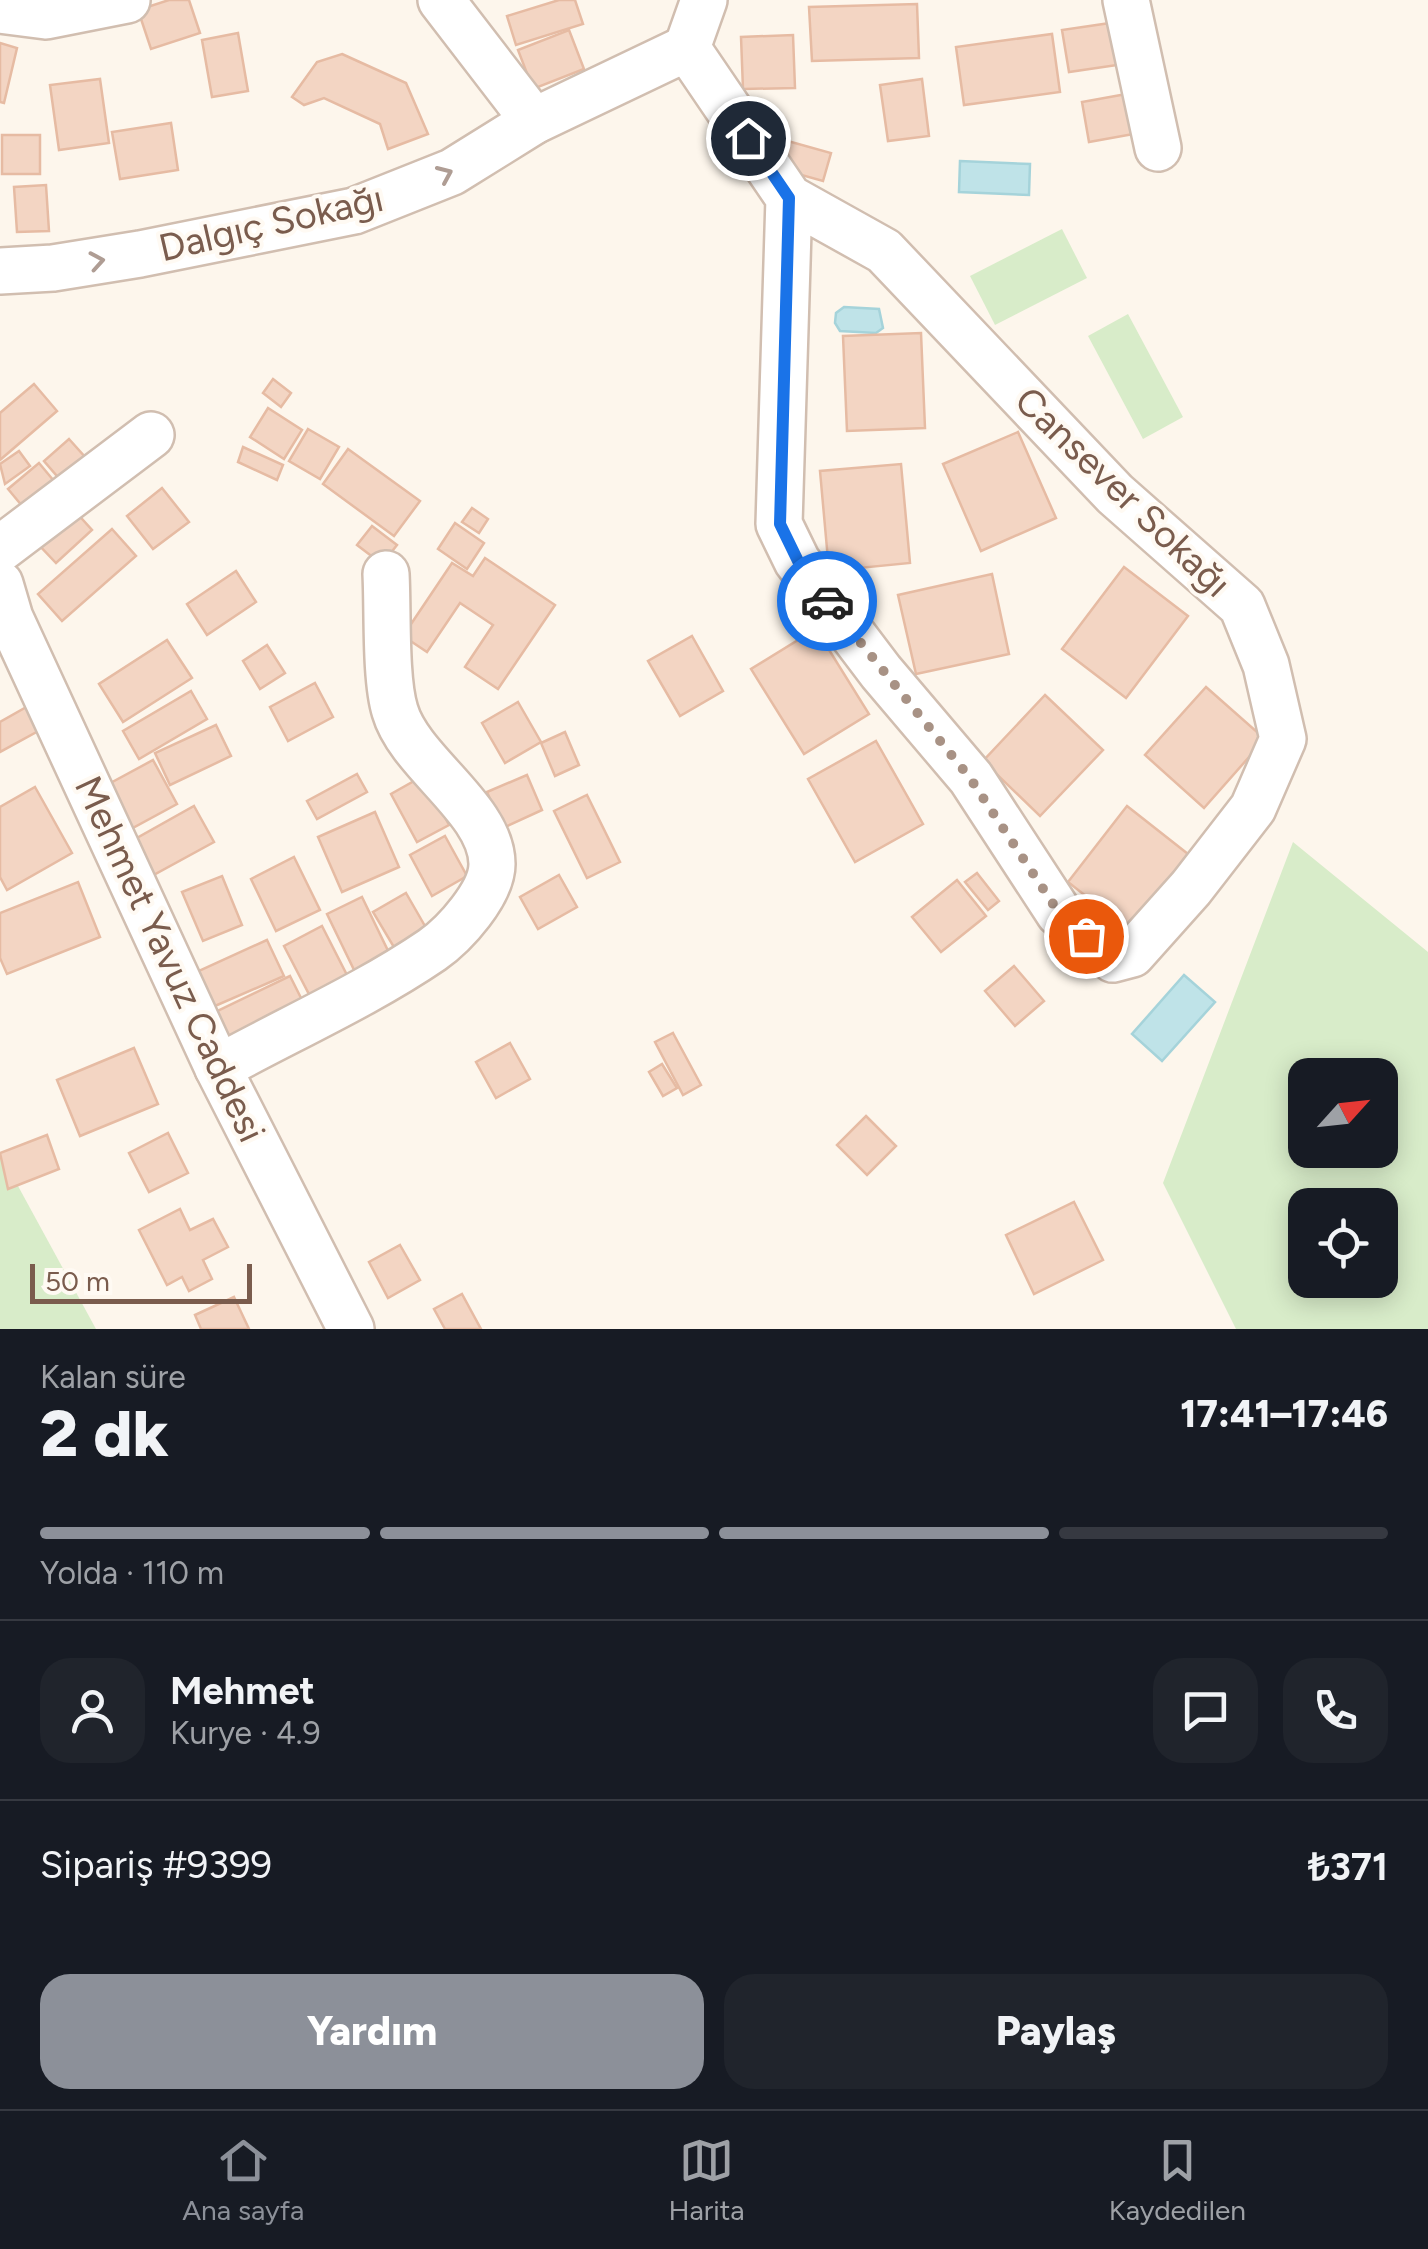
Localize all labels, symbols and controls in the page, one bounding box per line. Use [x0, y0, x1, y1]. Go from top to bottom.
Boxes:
pin [706, 96, 791, 181]
icon: home [721, 111, 776, 166]
one-way arrow [435, 166, 453, 186]
street label: Dalgıç Sokağı [154, 175, 388, 271]
one-way arrow [89, 251, 105, 272]
street label: Cansever Sokağı [1006, 377, 1240, 607]
courier [777, 551, 877, 651]
icon: car [800, 574, 855, 629]
street label: Mehmet Yavuz Caddesi [65, 769, 275, 1149]
pin [1044, 894, 1129, 979]
icon: bag [1059, 909, 1114, 964]
north arrow [1288, 1058, 1398, 1168]
map controls [1288, 1058, 1398, 1298]
button: locate [1288, 1188, 1398, 1298]
scale bar [30, 1259, 252, 1304]
text: 50 m [45, 1264, 110, 1298]
text: Kalan süre [40, 1358, 186, 1396]
text: 17:41–17:46 [1180, 1391, 1388, 1437]
text: 2 dk [40, 1394, 169, 1472]
text: Yolda · 110 m [40, 1554, 224, 1592]
button: person [40, 1658, 145, 1763]
button: chat [1153, 1658, 1258, 1763]
button: phone [1283, 1658, 1388, 1763]
text: Mehmet [170, 1668, 315, 1714]
text: Kurye · 4.9 [170, 1714, 321, 1752]
text: Sipariş #9399 [40, 1842, 272, 1888]
text: ₺371 [1308, 1844, 1388, 1890]
button: Yardım [40, 1974, 704, 2089]
button: Paylaş [724, 1974, 1388, 2089]
tab: Ana sayfa [182, 2133, 304, 2227]
tab: Harita [669, 2133, 745, 2227]
tab: Kaydedilen [1109, 2133, 1246, 2227]

